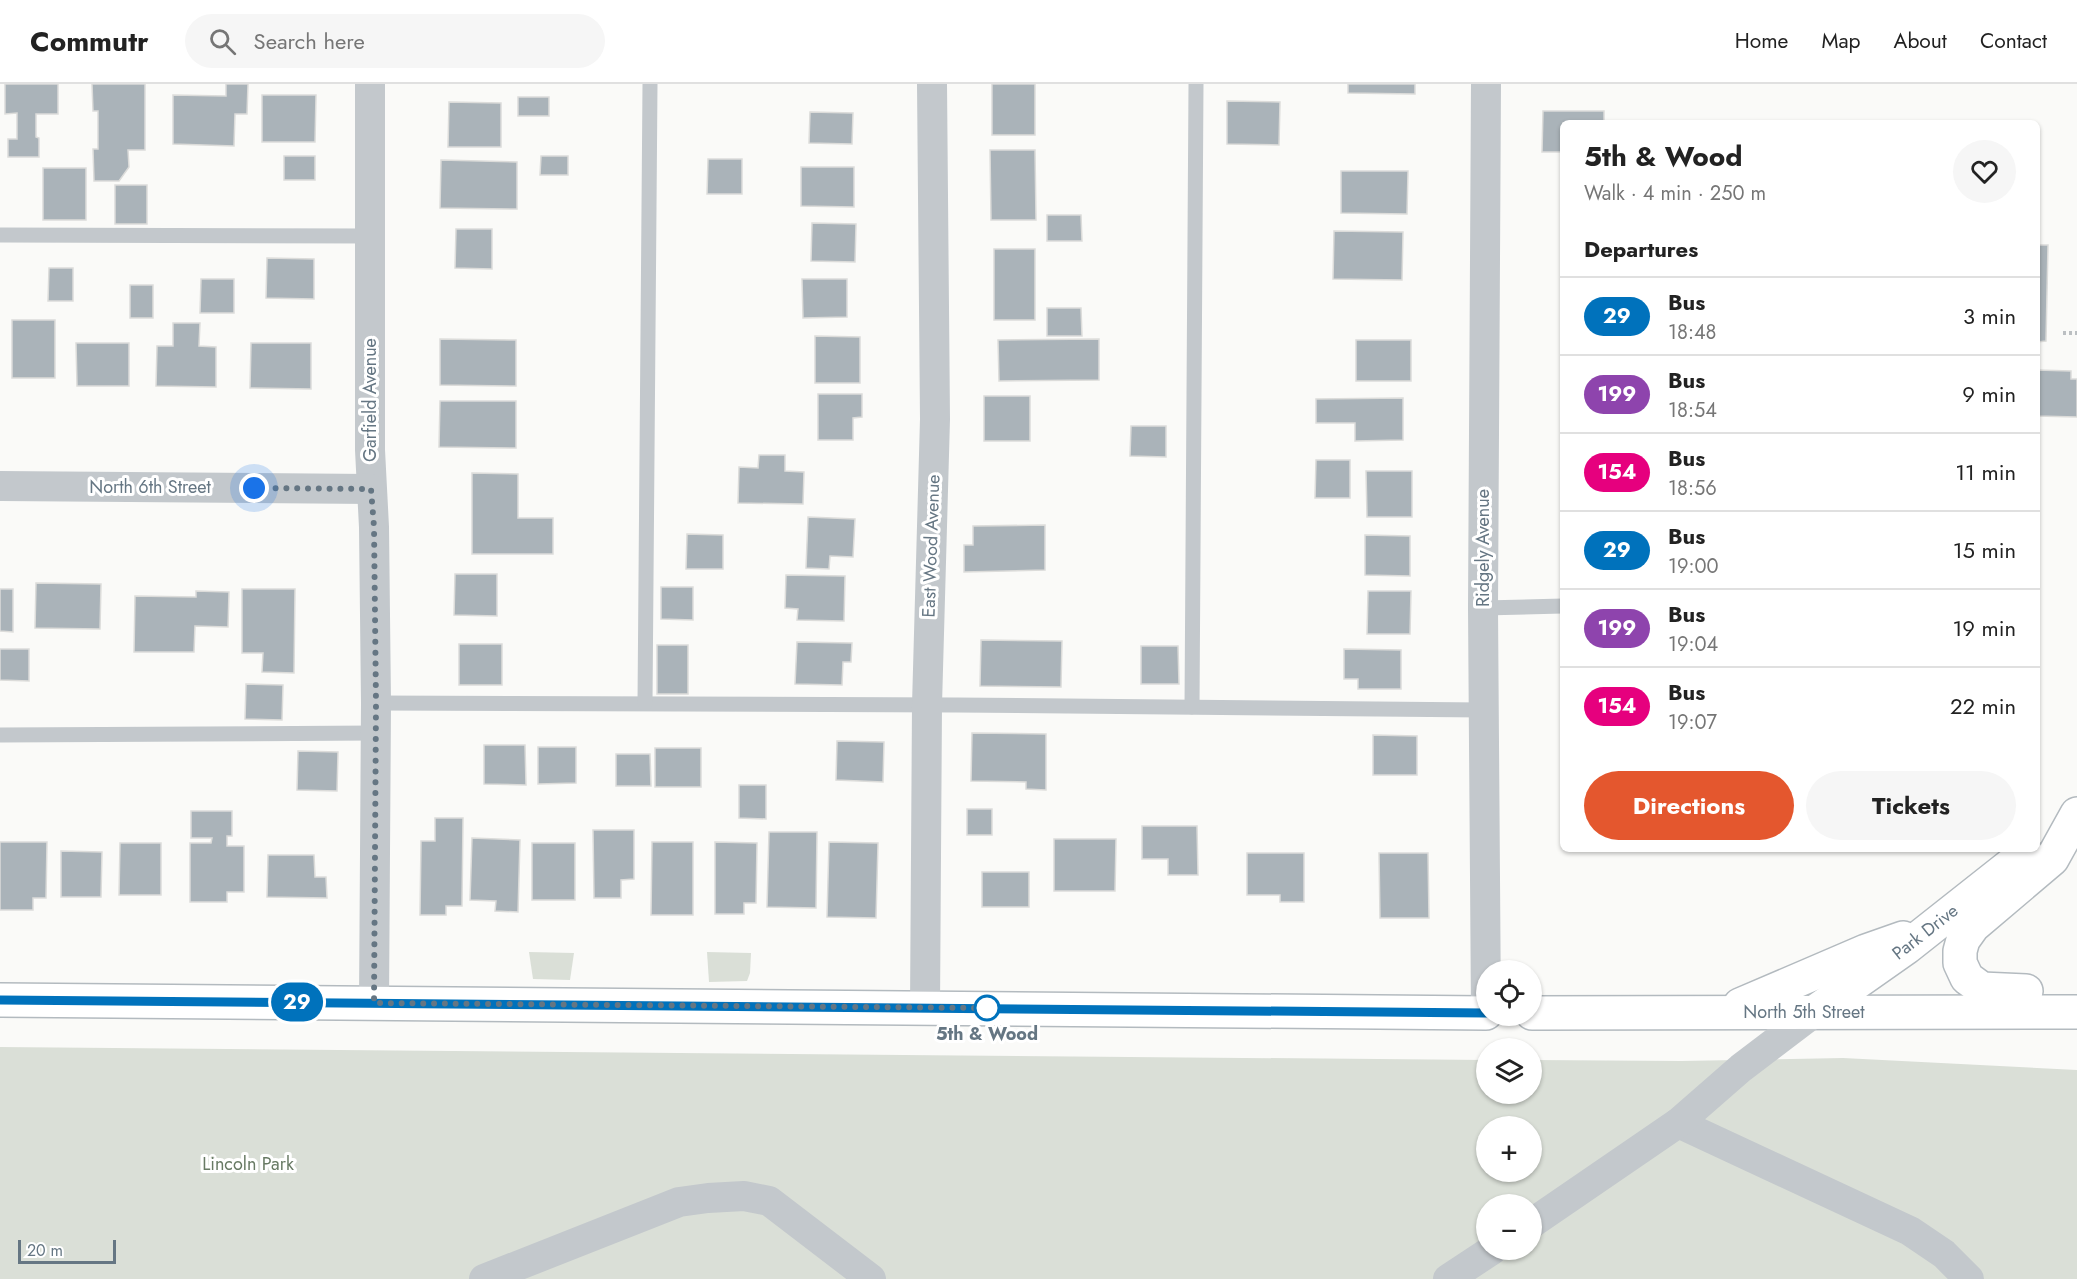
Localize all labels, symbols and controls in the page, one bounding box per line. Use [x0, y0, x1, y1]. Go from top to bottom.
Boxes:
search box [185, 14, 605, 68]
text: Commutr [30, 21, 149, 62]
icon: search [206, 25, 239, 58]
text: Search here [254, 25, 365, 57]
text: Home [1735, 26, 1788, 56]
text: Map [1821, 26, 1861, 56]
text: About [1894, 26, 1947, 56]
text: Contact [1980, 26, 2047, 56]
text: 5th & Wood [1584, 136, 1743, 177]
button: heart [1953, 140, 2016, 203]
text: Walk · 4 min · 250 m [1584, 179, 1766, 208]
text: Departures [1584, 233, 1698, 265]
text: Bus [1668, 286, 1705, 318]
text: 3 min [1963, 300, 2016, 332]
text: 29 [1603, 301, 1631, 331]
text: 18:48 [1668, 318, 1717, 347]
street label: Garfield Avenue [357, 338, 383, 462]
text: Bus [1668, 364, 1705, 396]
text: 9 min [1962, 378, 2016, 410]
text: 199 [1598, 379, 1636, 409]
text: 18:54 [1668, 396, 1717, 425]
text: Bus [1668, 442, 1705, 474]
text: 11 min [1955, 456, 2016, 488]
text: 154 [1598, 457, 1636, 487]
your location [239, 473, 269, 503]
street label: North 6th Street [89, 474, 211, 500]
street label: East Wood Avenue [916, 474, 946, 618]
text: 18:56 [1668, 474, 1717, 503]
street label: Ridgely Avenue [1470, 489, 1496, 607]
text: Bus [1668, 520, 1705, 552]
text: 15 min [1953, 534, 2016, 566]
text: 29 [1603, 535, 1631, 565]
text: 19:00 [1668, 552, 1719, 581]
text: Bus [1668, 598, 1705, 630]
text: 19 min [1952, 612, 2016, 644]
text: 199 [1598, 613, 1636, 643]
text: 19:04 [1668, 630, 1718, 659]
text: Bus [1668, 676, 1705, 708]
text: 22 min [1950, 690, 2016, 722]
text: 154 [1598, 691, 1636, 721]
text: 19:07 [1668, 708, 1717, 737]
button: Directions [1584, 771, 1794, 840]
button: Tickets [1806, 771, 2016, 840]
street label: Park Drive [1886, 898, 1964, 966]
map controls [1476, 960, 1542, 1260]
button: locate [1476, 960, 1542, 1026]
line badge: 29 [270, 982, 324, 1022]
text: 29 [283, 987, 311, 1017]
marker: 5th & Wood [974, 995, 1000, 1021]
street label: North 5th Street [1743, 999, 1865, 1025]
place label: 5th & Wood [936, 1021, 1038, 1047]
button: layers [1476, 1038, 1542, 1104]
button: + [1476, 1116, 1542, 1182]
park label: Lincoln Park [202, 1151, 294, 1177]
button: − [1476, 1194, 1542, 1260]
scale bar [18, 1237, 116, 1264]
text: 20 m [27, 1239, 63, 1262]

